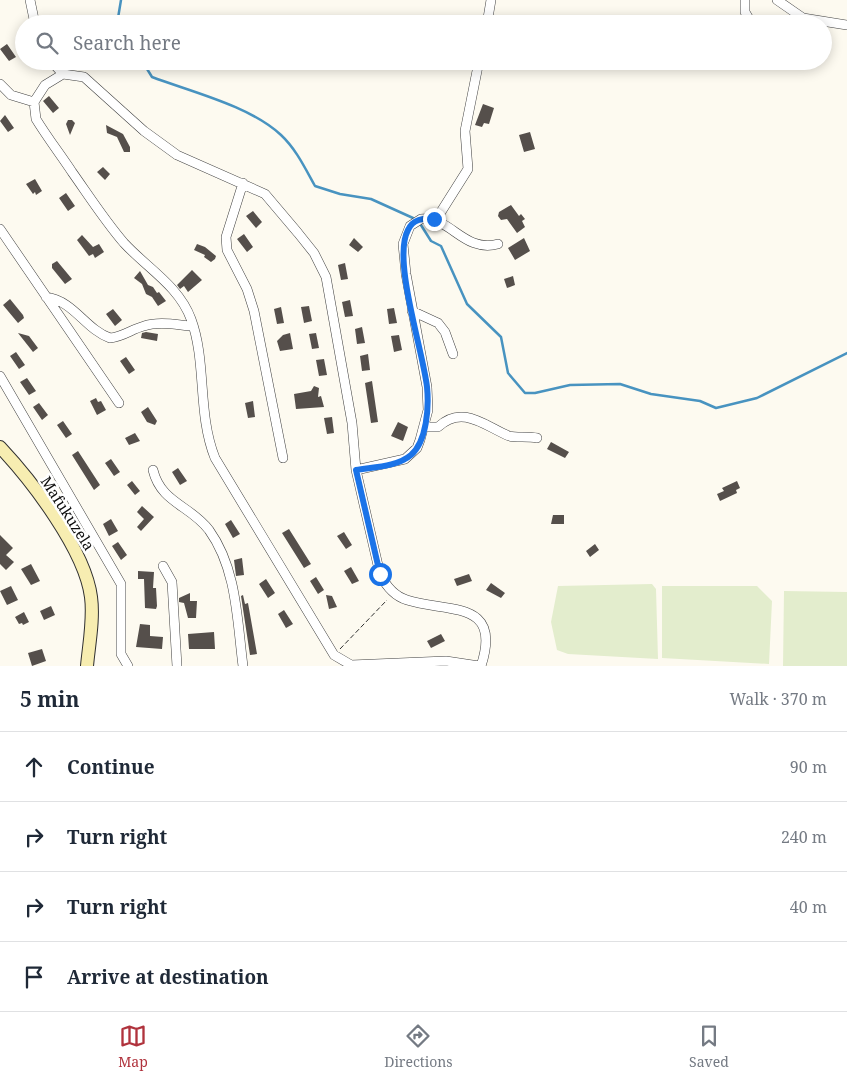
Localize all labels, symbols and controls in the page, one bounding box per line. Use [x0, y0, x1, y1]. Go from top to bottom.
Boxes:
search box [15, 15, 832, 70]
icon: search [33, 29, 61, 57]
text: Search here [73, 30, 181, 56]
route end [423, 208, 446, 231]
street label: Mafukuzela [37, 472, 99, 554]
route start [369, 563, 392, 586]
text: 5 min [20, 685, 79, 713]
text: Walk · 370 m [730, 688, 827, 710]
icon: ahead [20, 753, 48, 781]
text: Continue [67, 754, 155, 780]
text: 90 m [790, 756, 827, 778]
icon: right [20, 823, 48, 851]
text: Turn right [67, 824, 167, 850]
text: 240 m [781, 826, 827, 848]
icon: right [20, 893, 48, 921]
text: Turn right [67, 894, 167, 920]
text: 40 m [790, 896, 827, 918]
icon: arrive [20, 963, 48, 991]
text: Arrive at destination [67, 964, 269, 990]
tab: Map [118, 1022, 148, 1071]
tab: Directions [384, 1022, 453, 1071]
tab: Saved [689, 1022, 729, 1071]

